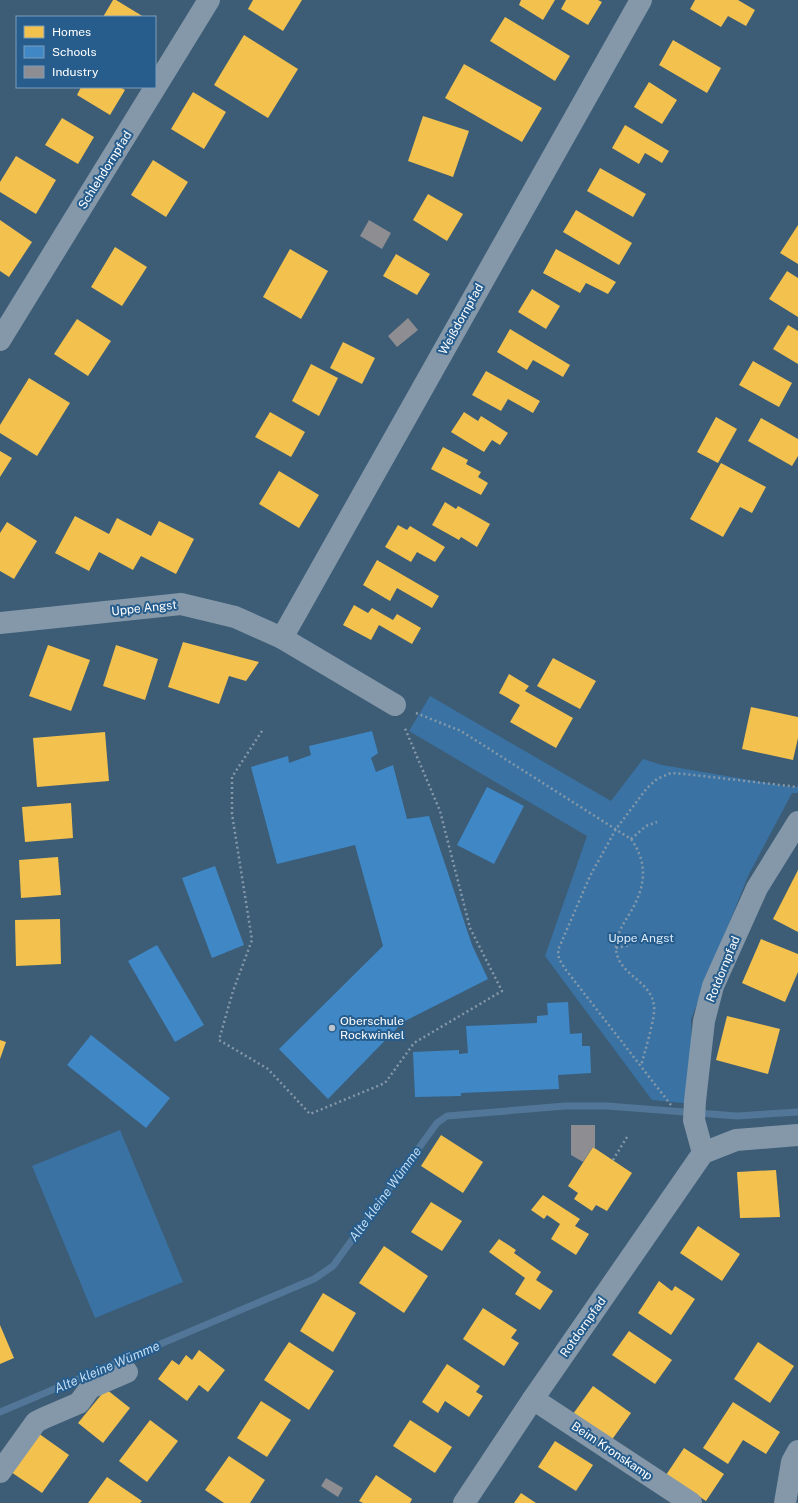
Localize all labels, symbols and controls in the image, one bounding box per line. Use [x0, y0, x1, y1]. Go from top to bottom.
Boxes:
legend [16, 16, 156, 88]
text: Homes [52, 25, 91, 39]
text: Schools [52, 45, 97, 59]
text: Industry [52, 65, 99, 79]
street label: Schlehdornpfad [75, 128, 135, 212]
street label: Weißdornpfad [436, 281, 486, 357]
street label: Uppe Angst [111, 598, 178, 618]
park label: Uppe Angst [608, 931, 674, 945]
street label: Rotdornpfad [703, 934, 743, 1004]
place label: Oberschule Rockwinkel [340, 1014, 405, 1042]
marker: Oberschule Rockwinkel [327, 1023, 337, 1033]
water label: Alte kleine Wümme [346, 1144, 424, 1244]
street label: Rotdornpfad [557, 1294, 609, 1360]
water label: Alte kleine Wümme [52, 1338, 162, 1396]
street label: Beim Kronskamp [569, 1419, 655, 1483]

